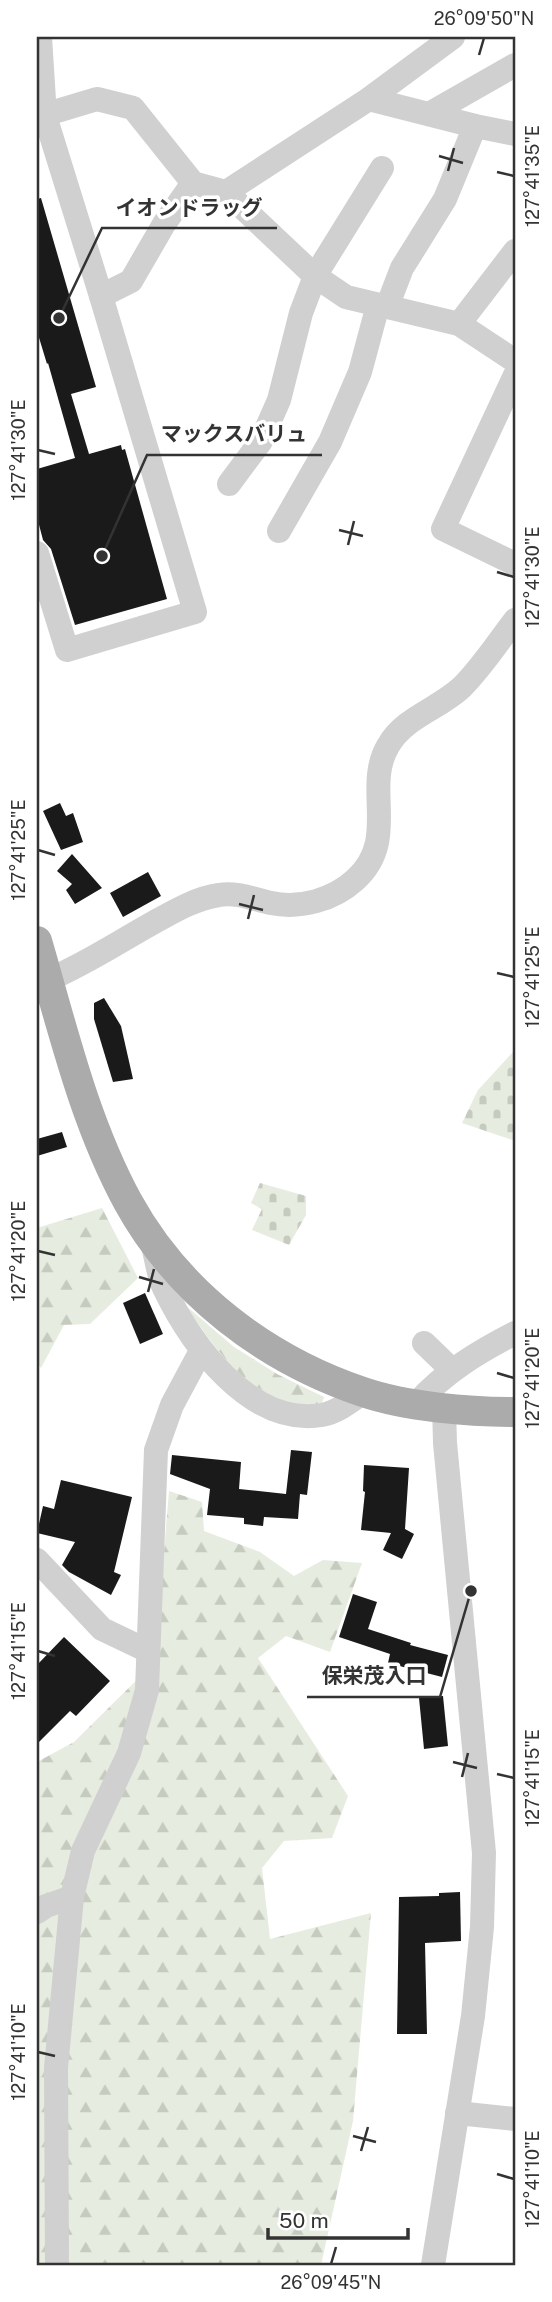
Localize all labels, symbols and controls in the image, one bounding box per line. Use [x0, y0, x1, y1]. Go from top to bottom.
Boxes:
text: 26°09'50"N [434, 8, 534, 29]
text: 127°41'35"E [522, 125, 543, 227]
callout: イオンドラッグ [102, 186, 277, 228]
text: イオンドラッグ [116, 195, 263, 220]
text: 127°41'30"E [8, 399, 29, 501]
callout: マックスバリュ [147, 413, 322, 455]
text: マックスバリュ [161, 421, 307, 446]
text: 127°41'30"E [522, 526, 543, 628]
text: 127°41'25"E [8, 799, 29, 901]
text: 127°41'25"E [522, 926, 543, 1028]
text: 127°41'20"E [8, 1201, 29, 1301]
text: 127°41'20"E [522, 1328, 543, 1428]
text: 127°41'15"E [8, 1602, 29, 1700]
callout: 保栄茂入口 [307, 1655, 440, 1697]
text: 保栄茂入口 [322, 1663, 427, 1688]
text: 127°41'15"E [522, 1729, 543, 1827]
text: 127°41'10"E [8, 2003, 29, 2101]
text: 127°41'10"E [522, 2130, 543, 2228]
scale bar [268, 2197, 408, 2241]
text: 50 m [279, 2208, 329, 2233]
text: 26°09'45"N [281, 2272, 381, 2293]

